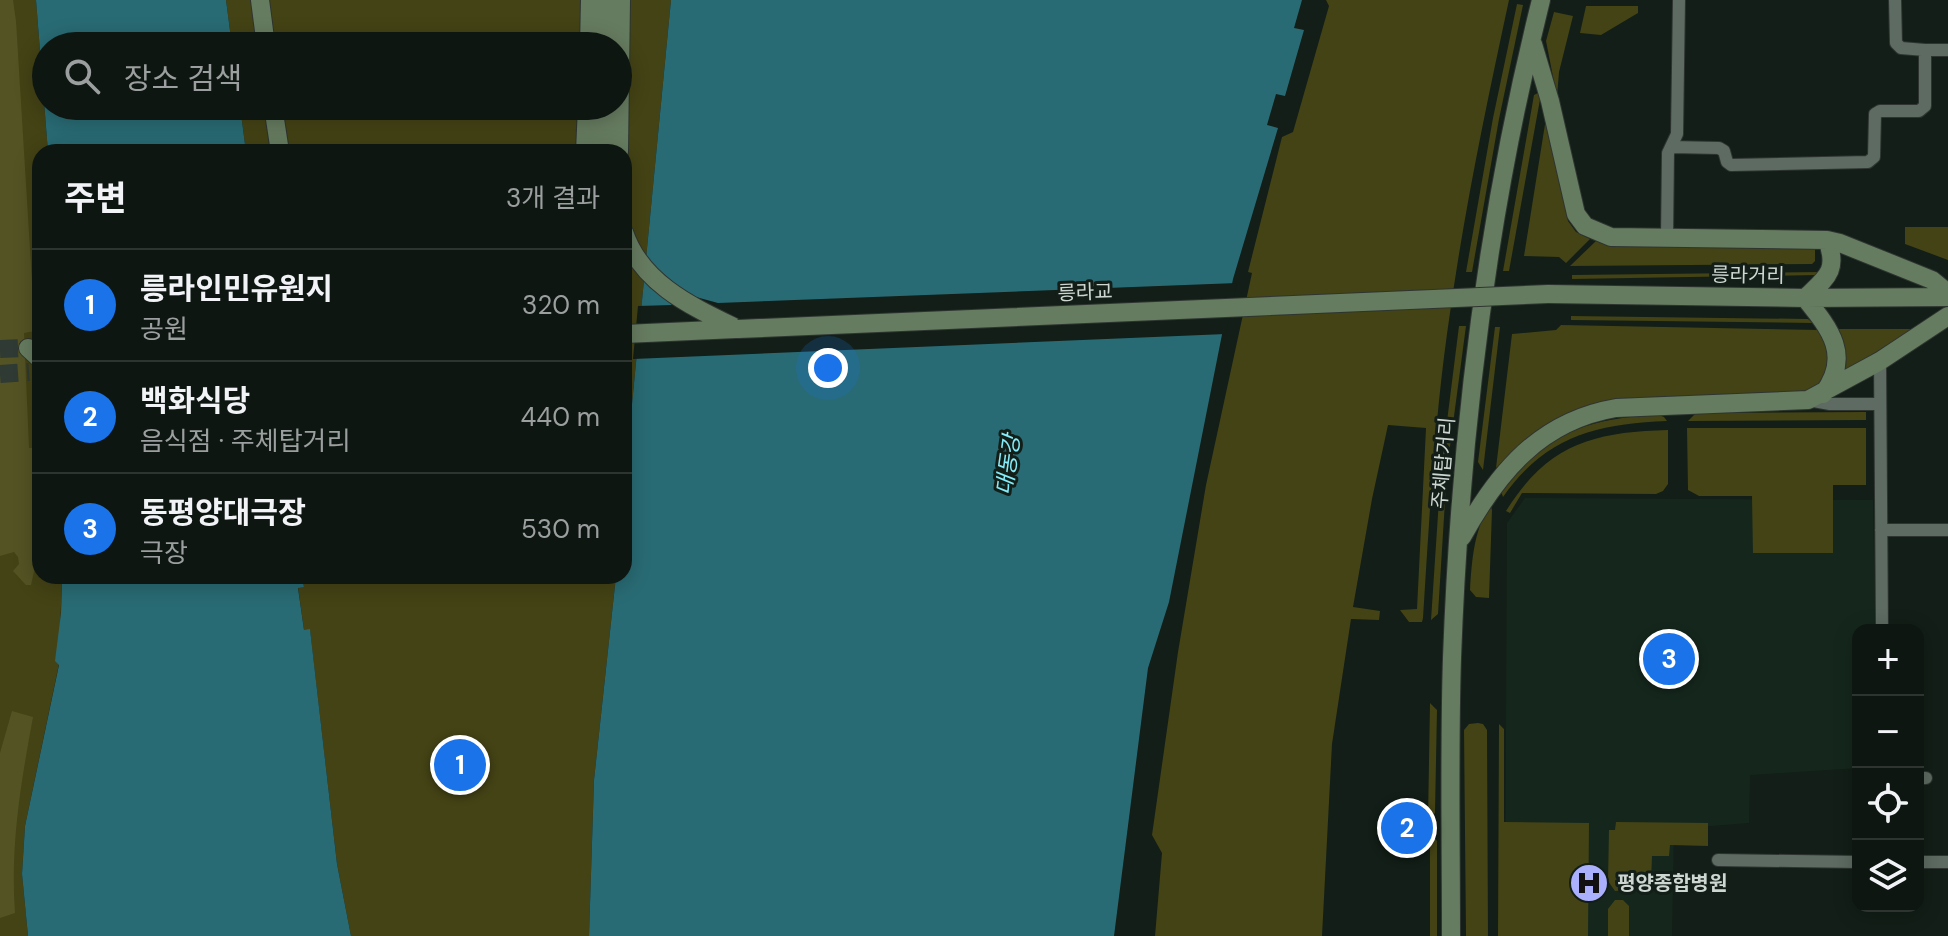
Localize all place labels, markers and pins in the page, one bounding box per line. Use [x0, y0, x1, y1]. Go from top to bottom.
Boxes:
pin: 3 [1643, 629, 1695, 689]
pin: 1 [434, 735, 486, 795]
pin: 2 [1381, 798, 1433, 858]
hospital icon: 평양종합병원 [1568, 862, 1610, 904]
place label: 평양종합병원 [1617, 870, 1727, 896]

